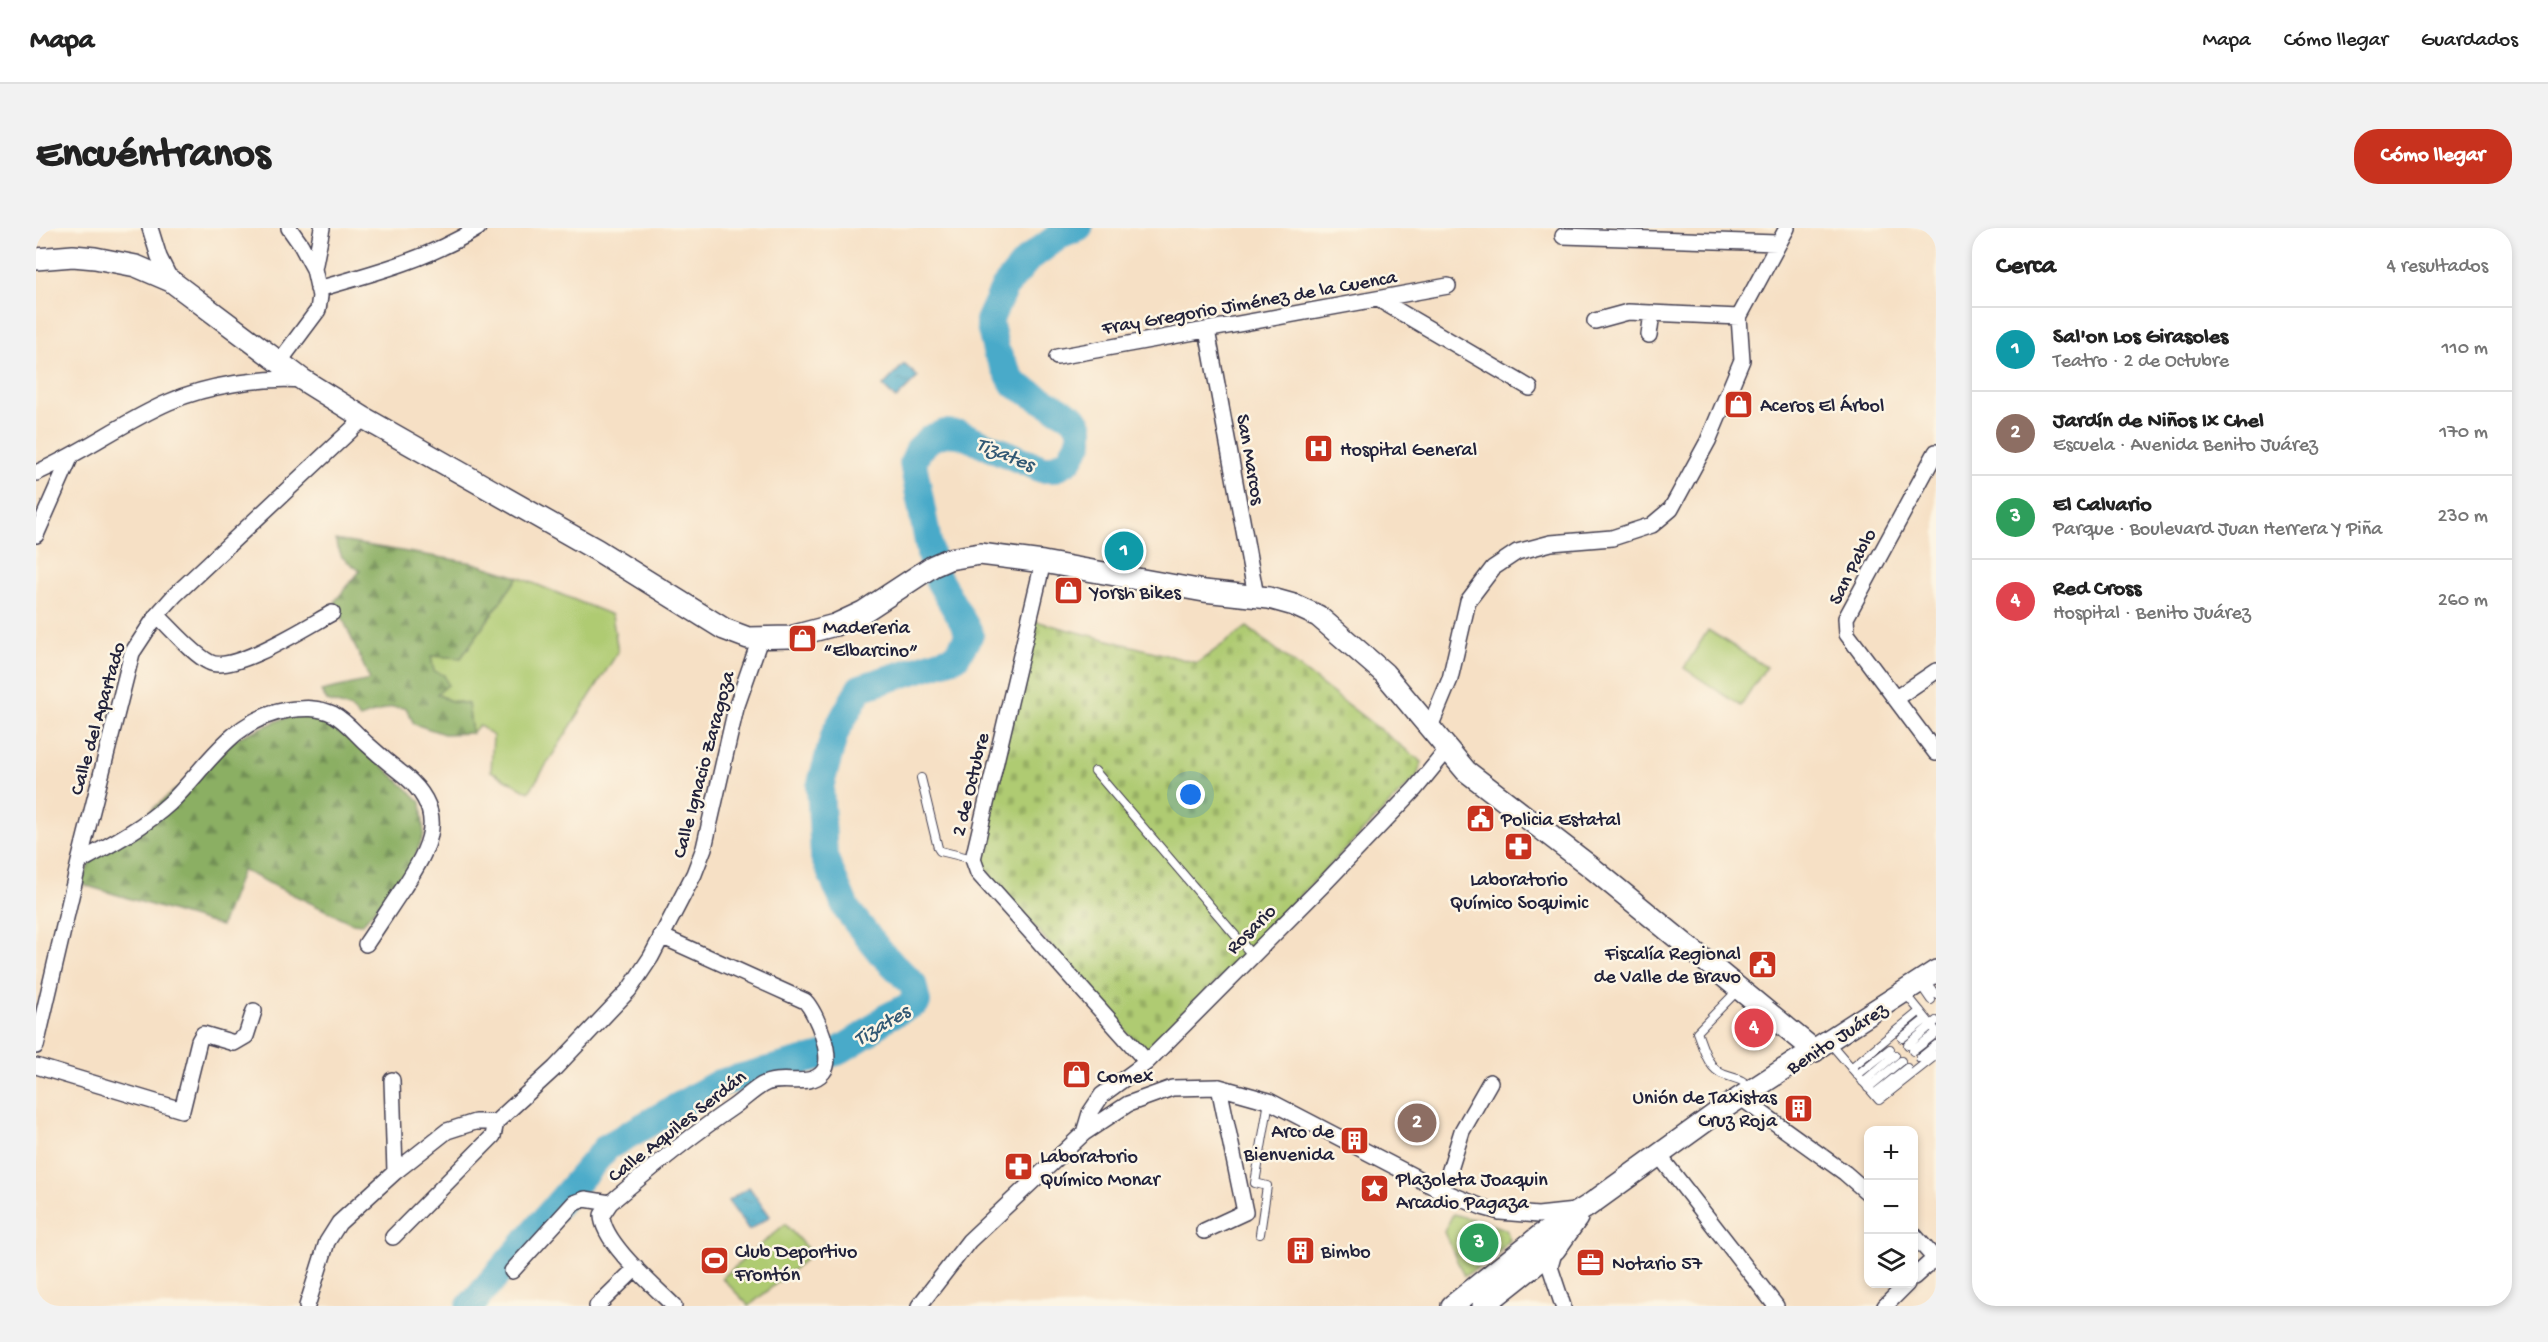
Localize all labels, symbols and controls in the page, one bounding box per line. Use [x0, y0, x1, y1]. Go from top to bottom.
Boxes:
text: Mapa [30, 25, 94, 58]
text: Mapa [2202, 29, 2251, 54]
text: Cómo llegar [2284, 29, 2388, 54]
text: Guardados [2421, 29, 2518, 54]
button: Cómo llegar [2354, 129, 2512, 184]
text: Encuéntranos [36, 132, 270, 181]
text: Cerca [1996, 252, 2056, 283]
text: 4 resultados [2387, 256, 2488, 279]
street label: Fray Gregorio Jiménez de la Cuenca [1099, 267, 1400, 342]
text: Sal'on Los Girasoles [2053, 325, 2228, 351]
text: 1 [2011, 338, 2020, 361]
text: 110 m [2442, 338, 2488, 361]
text: Teatro · 2 de Octubre [2053, 351, 2229, 374]
shop icon: Aceros El Árbol [1723, 388, 1755, 420]
place label: Aceros El Árbol [1760, 394, 1884, 419]
text: Jardín de Niños Ix Chel [2053, 409, 2264, 435]
street label: San Marcos [1229, 413, 1268, 507]
text: 2 [2011, 422, 2020, 445]
text: 170 m [2439, 422, 2488, 445]
hospital icon: Hospital General [1303, 432, 1335, 464]
water label: Tizates [972, 433, 1040, 480]
text: Escuela · Avenida Benito Juárez [2053, 435, 2318, 458]
place label: Hospital General [1340, 440, 1477, 463]
text: El Calvario [2053, 493, 2152, 519]
text: 3 [2010, 506, 2021, 529]
text: 230 m [2438, 506, 2488, 529]
text: Parque · Boulevard Juan Herrera Y Piña [2053, 519, 2382, 542]
street label: San Pablo [1825, 526, 1883, 609]
pin: 1 [1104, 528, 1144, 574]
shop icon: Yorsh Bikes [1053, 575, 1085, 607]
text: Red Cross [2053, 577, 2141, 603]
place label: Yorsh Bikes [1088, 583, 1181, 606]
text: 4 [2011, 590, 2020, 613]
text: 260 m [2438, 590, 2488, 613]
text: Hospital · Benito Juárez [2053, 603, 2251, 626]
place label: Madereria “Elbarcino” [823, 618, 919, 664]
shop icon: Madereria “Elbarcino” [786, 622, 818, 654]
street label: Calle del Apartado [67, 640, 132, 798]
street label: Calle Ignacio Zaragoza [669, 668, 742, 861]
street label: 2 de Octubre [948, 730, 996, 839]
your location [1176, 780, 1205, 809]
public building icon: Policia Estatal [1464, 802, 1496, 834]
place label: Policia Estatal [1500, 810, 1621, 833]
pharmacy icon: Laboratorio Químico Soquimic [1503, 831, 1535, 863]
place label: Laboratorio Químico Soquimic [1450, 870, 1589, 916]
street label: Rosario [1223, 901, 1282, 960]
place label: Fiscalía Regional de Valle de Bravo [1594, 944, 1741, 990]
public building icon: Fiscalía Regional de Valle de Bravo [1746, 948, 1778, 980]
street label: Benito Juárez [1783, 998, 1893, 1081]
water label: Tizates [850, 999, 917, 1053]
pin: 4 [1734, 1006, 1774, 1050]
shop icon: Comex [1060, 1059, 1092, 1091]
street label: Calle Aquiles Serdán [604, 1066, 752, 1189]
place label: Comex [1097, 1067, 1154, 1090]
place label: Unión de Taxistas Cruz Roja [1633, 1088, 1778, 1134]
building icon: Unión de Taxistas Cruz Roja [1782, 1092, 1814, 1124]
pin: 2 [1398, 1100, 1436, 1146]
place label: Arco de Bienvenida [1243, 1122, 1335, 1168]
building icon: Arco de Bienvenida [1339, 1125, 1371, 1157]
map controls [1864, 1126, 1918, 1288]
button: + [1864, 1126, 1918, 1180]
place label: Laboratorio Químico Monar [1040, 1147, 1161, 1193]
pharmacy icon: Laboratorio Químico Monar [1003, 1150, 1035, 1182]
place label: Plazoleta Joaquin Arcadio Pagaza [1395, 1170, 1548, 1216]
place icon: Plazoleta Joaquin Arcadio Pagaza [1359, 1173, 1391, 1205]
button: − [1864, 1180, 1918, 1234]
pin: 3 [1460, 1220, 1498, 1266]
building icon: Bimbo [1284, 1234, 1316, 1266]
button: layers [1864, 1234, 1918, 1288]
place label: Club Deportivo Frontón [734, 1242, 857, 1288]
place label: Bimbo [1320, 1242, 1371, 1265]
sports icon: Club Deportivo Frontón [698, 1245, 730, 1277]
office icon: Notario 57 [1575, 1246, 1607, 1278]
place label: Notario 57 [1612, 1254, 1703, 1277]

